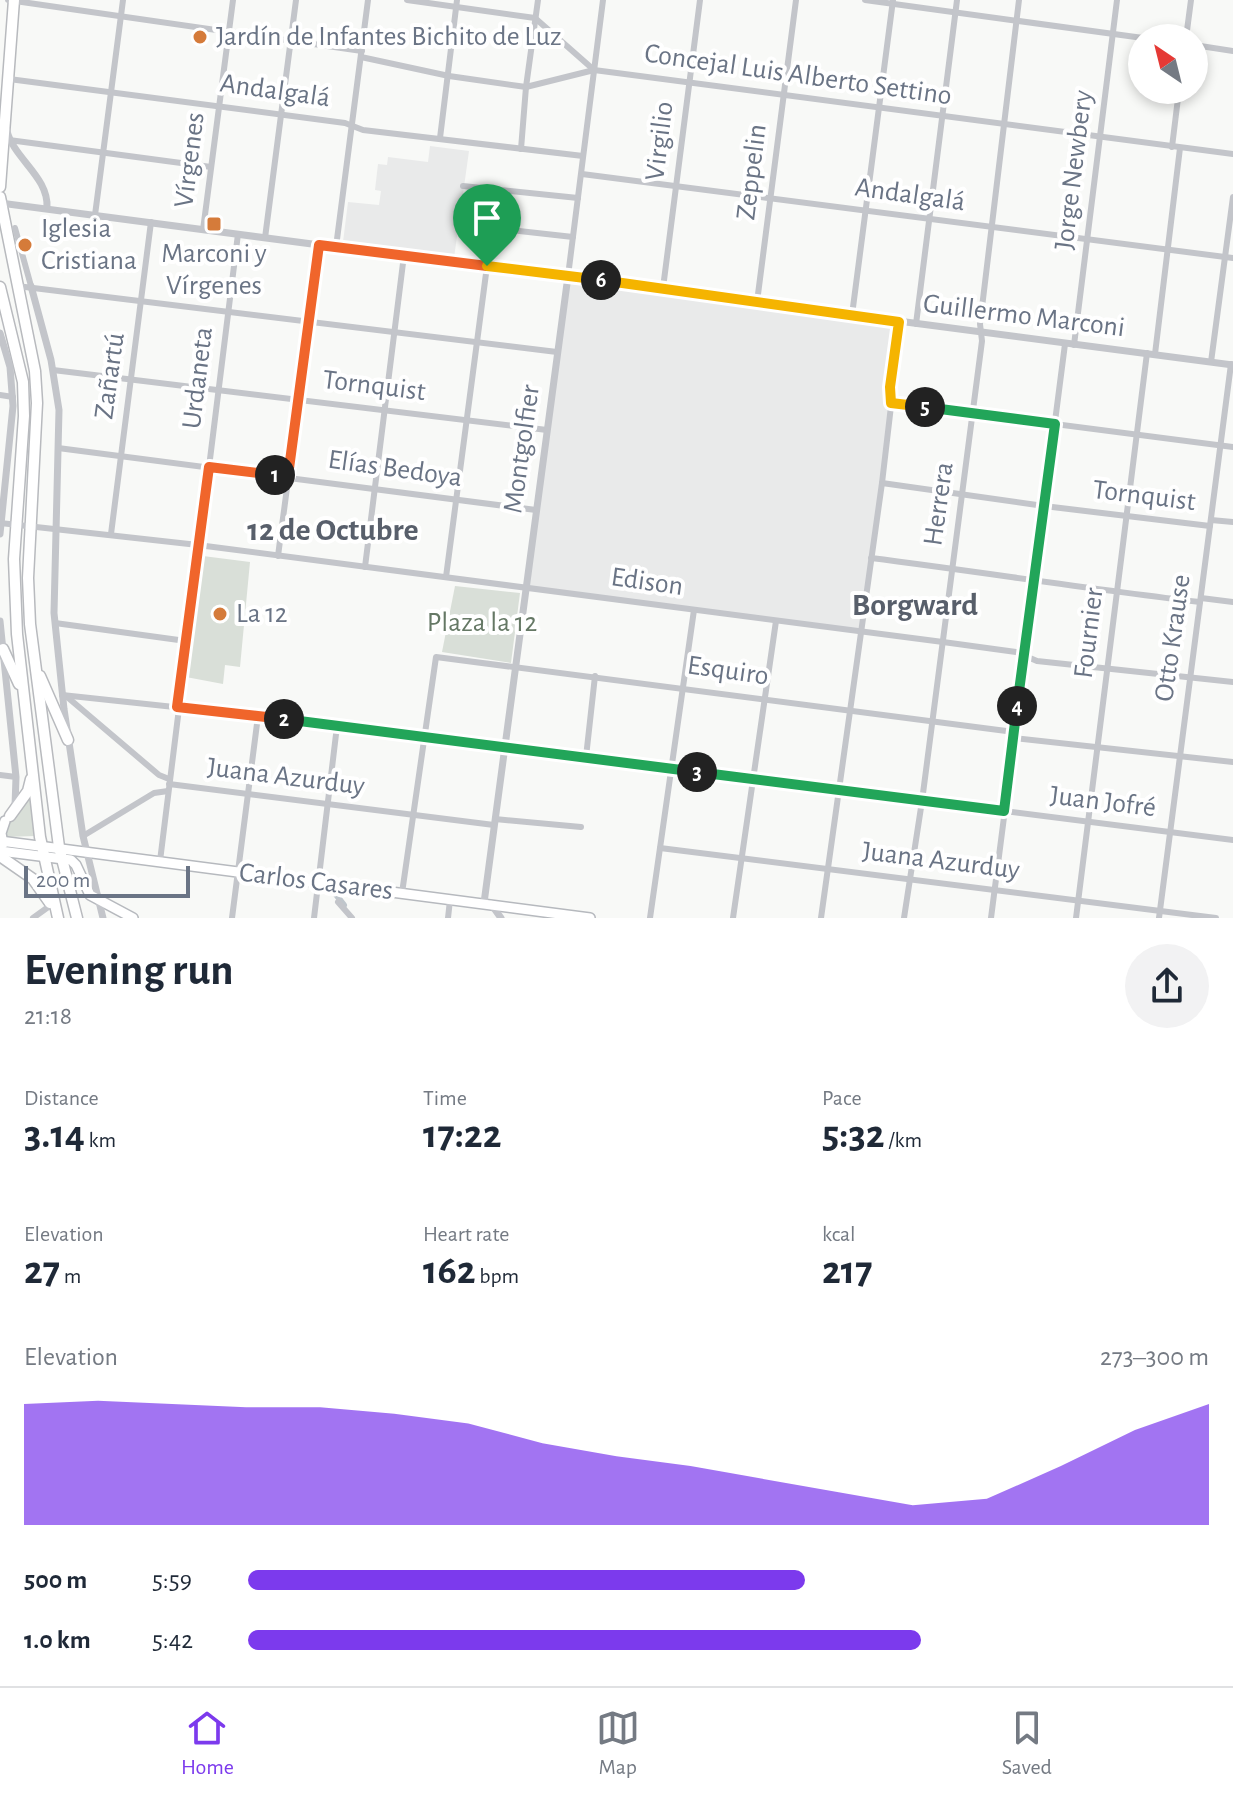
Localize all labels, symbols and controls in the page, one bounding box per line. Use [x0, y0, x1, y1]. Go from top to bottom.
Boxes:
place label: Jardín de Infantes Bichito de Luz [216, 23, 562, 51]
north arrow [1128, 24, 1208, 104]
map controls [1128, 24, 1208, 104]
marker: Jardín de Infantes Bichito de Luz [191, 28, 209, 46]
street label: Concejal Luis Alberto Settino [643, 40, 953, 110]
street label: Andalgalá [218, 69, 332, 113]
street label: Jorge Newbery [1050, 88, 1098, 251]
street label: Virgilio [641, 100, 679, 182]
street label: Vírgenes [170, 111, 210, 209]
street label: Zeppelin [732, 122, 772, 222]
street label: Andalgalá [853, 173, 967, 217]
pin [453, 184, 521, 266]
icon: arrive [465, 196, 509, 240]
place label: Iglesia Cristiana [41, 215, 137, 275]
marker: Marconi y Vírgenes [205, 215, 223, 233]
marker: Iglesia Cristiana [16, 236, 34, 254]
place label: Marconi y Vírgenes [161, 240, 267, 300]
pin: 6 [581, 260, 621, 300]
text: 6 [596, 269, 606, 291]
street label: Guillermo Marconi [922, 290, 1126, 342]
street label: Urdaneta [178, 325, 218, 431]
street label: Zañartú [90, 331, 130, 421]
street label: Tornquist [321, 366, 427, 406]
street label: Montgolfier [499, 383, 545, 515]
pin: 5 [905, 387, 945, 427]
text: 5 [920, 396, 930, 418]
street label: Elías Bedoya [326, 446, 464, 492]
pin: 1 [255, 455, 295, 495]
street label: Herrera [919, 460, 959, 548]
text: 1 [271, 464, 279, 486]
street label: Tornquist [1091, 476, 1197, 516]
district label: 12 de Octubre [247, 514, 419, 546]
street label: Edison [609, 563, 685, 601]
street label: Otto Krause [1150, 573, 1196, 703]
street label: Fournier [1070, 586, 1108, 680]
district label: Borgward [852, 589, 978, 621]
place label: La 12 [236, 600, 288, 628]
marker: La 12 [211, 605, 229, 623]
park label: Plaza la 12 [427, 609, 537, 637]
street label: Esquiro [685, 651, 771, 691]
pin: 4 [997, 686, 1037, 726]
text: 4 [1011, 695, 1023, 717]
pin: 2 [264, 699, 304, 739]
text: 2 [279, 708, 289, 730]
pin: 3 [677, 752, 717, 792]
street label: Juana Azurduy [206, 753, 366, 801]
text: 3 [692, 761, 702, 783]
street label: Juan Jofré [1049, 782, 1157, 822]
street label: Juana Azurduy [861, 837, 1021, 885]
street label: Carlos Casares [238, 859, 394, 905]
scale bar [24, 862, 190, 898]
text: 200 m [36, 869, 90, 891]
button: share [1125, 944, 1209, 1028]
text: Evening run [24, 949, 233, 993]
text: 21:18 [24, 1003, 72, 1029]
text: Distance [24, 1087, 99, 1109]
text: Time [423, 1087, 467, 1109]
text: Pace [822, 1087, 862, 1109]
text: 3.14 [24, 1115, 85, 1155]
text: 17:22 [423, 1115, 502, 1155]
text: 5:32 [822, 1115, 885, 1155]
text: km [85, 1129, 116, 1151]
text: /km [885, 1129, 922, 1151]
text: Elevation [24, 1223, 104, 1245]
text: Heart rate [423, 1223, 509, 1245]
text: kcal [822, 1223, 856, 1245]
text: 27 [24, 1251, 60, 1291]
text: 162 [423, 1251, 476, 1291]
text: 217 [822, 1251, 873, 1291]
text: m [60, 1265, 81, 1287]
text: bpm [476, 1265, 519, 1287]
text: Elevation [24, 1344, 118, 1370]
text: 273–300 m [1100, 1344, 1209, 1370]
text: 500 m [24, 1567, 87, 1593]
text: 5:59 [152, 1567, 192, 1593]
text: 1.0 km [24, 1627, 91, 1653]
text: 5:42 [152, 1627, 193, 1653]
tab: Home [181, 1706, 234, 1780]
tab: Map [596, 1706, 640, 1780]
tab: Saved [1002, 1706, 1052, 1780]

